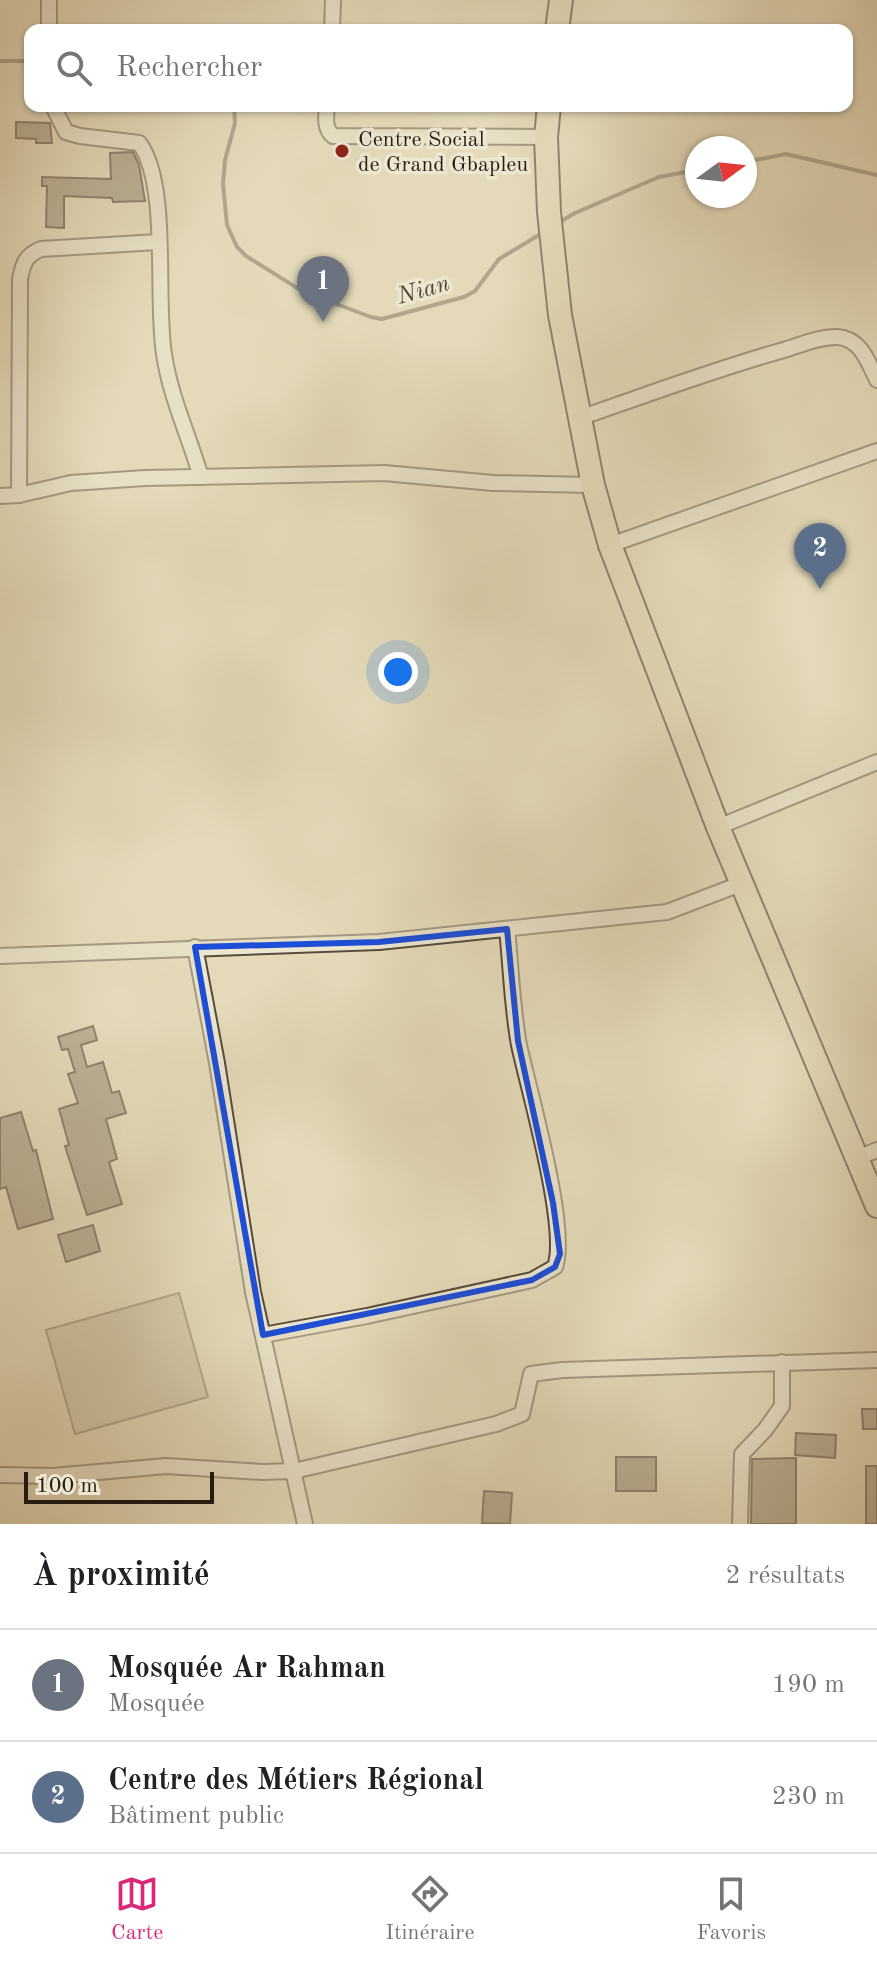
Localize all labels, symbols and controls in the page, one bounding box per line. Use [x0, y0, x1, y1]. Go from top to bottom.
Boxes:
search box [24, 24, 853, 112]
icon: search [52, 46, 96, 90]
text: Rechercher [116, 53, 262, 83]
place label: Centre Social de Grand Gbapleu [358, 129, 528, 176]
north arrow [685, 136, 757, 208]
marker: Centre Social de Grand Gbapleu [333, 142, 351, 160]
pin: 1 [297, 256, 349, 322]
water label: Nian [394, 272, 453, 310]
pin: 2 [794, 523, 846, 589]
your location [378, 652, 418, 692]
scale bar [24, 1468, 214, 1504]
text: 100 m [36, 1475, 98, 1497]
text: À proximité [32, 1559, 210, 1593]
text: 2 résultats [726, 1563, 845, 1589]
text: Mosquée Ar Rahman [108, 1654, 386, 1684]
text: 1 [50, 1672, 66, 1698]
text: 190 m [772, 1672, 845, 1698]
text: Mosquée [108, 1691, 205, 1717]
text: Centre des Métiers Régional [108, 1766, 484, 1796]
text: 2 [50, 1784, 66, 1810]
text: 230 m [772, 1784, 845, 1810]
text: Bâtiment public [108, 1803, 284, 1829]
tab: Carte [111, 1872, 163, 1947]
tab: Itinéraire [385, 1872, 475, 1947]
tab: Favoris [696, 1872, 766, 1947]

